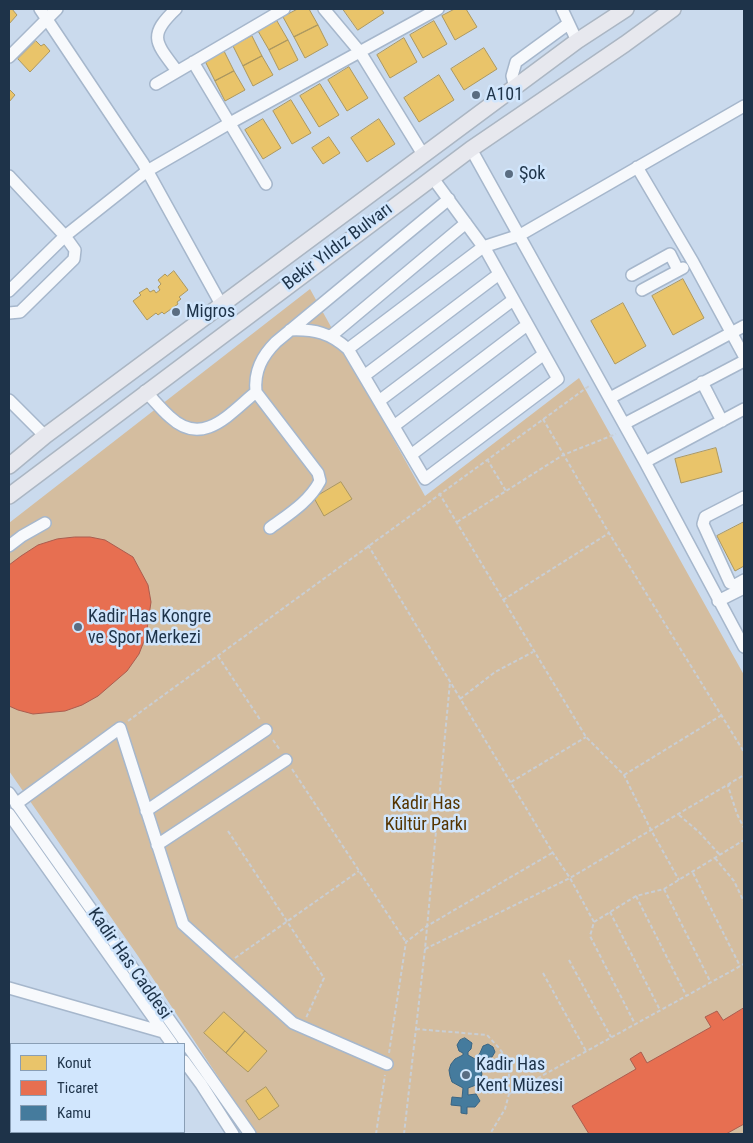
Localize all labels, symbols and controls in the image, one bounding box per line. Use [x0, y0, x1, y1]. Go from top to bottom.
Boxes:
place label: A101 [486, 84, 523, 106]
marker: A101 [470, 89, 482, 101]
place label: Şok [519, 163, 545, 185]
marker: Şok [503, 168, 515, 180]
street label: Bekir Yıldız Bulvarı [279, 199, 397, 295]
place label: Migros [186, 301, 235, 323]
marker: Migros [170, 306, 182, 318]
place label: Kadir Has Kongre ve Spor Merkezi [88, 606, 211, 649]
marker: Kadir Has Kongre ve Spor Merkezi [72, 621, 84, 633]
park label: Kadir Has Kültür Parkı [385, 793, 467, 836]
street label: Kadir Has Caddesi [83, 904, 175, 1024]
legend [10, 1043, 185, 1133]
text: Konut [57, 1054, 91, 1072]
place label: Kadir Has Kent Müzesi [476, 1054, 563, 1096]
marker: Kadir Has Kent Müzesi [460, 1069, 472, 1081]
text: Ticaret [57, 1079, 98, 1097]
text: Kamu [57, 1104, 91, 1122]

